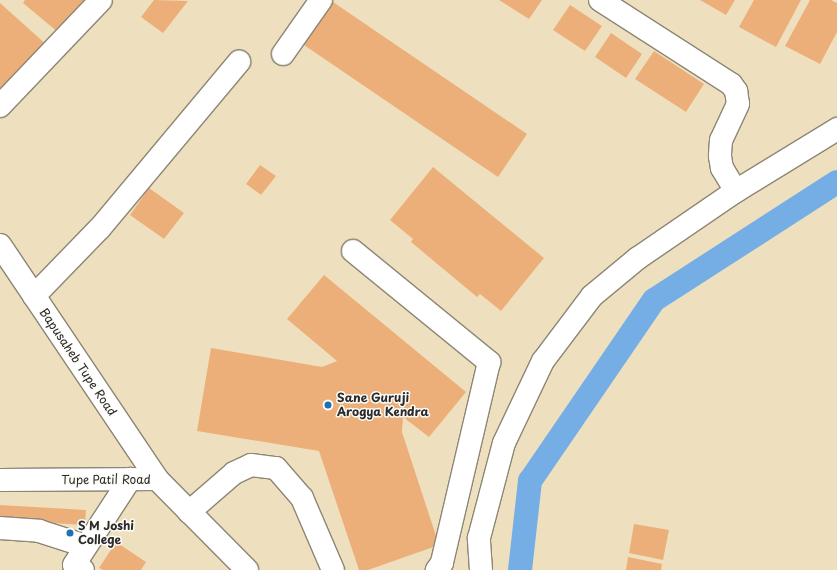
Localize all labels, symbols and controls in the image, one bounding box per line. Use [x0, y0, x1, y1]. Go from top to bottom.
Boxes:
street label: Bapusaheb Tupe Road [36, 305, 120, 419]
place label: Sane Guruji Arogya Kendra [337, 391, 430, 419]
marker: Sane Guruji Arogya Kendra [322, 399, 334, 411]
street label: Tupe Patil Road [61, 473, 151, 487]
place label: S M Joshi College [78, 519, 135, 547]
marker: S M Joshi College [65, 528, 75, 538]

